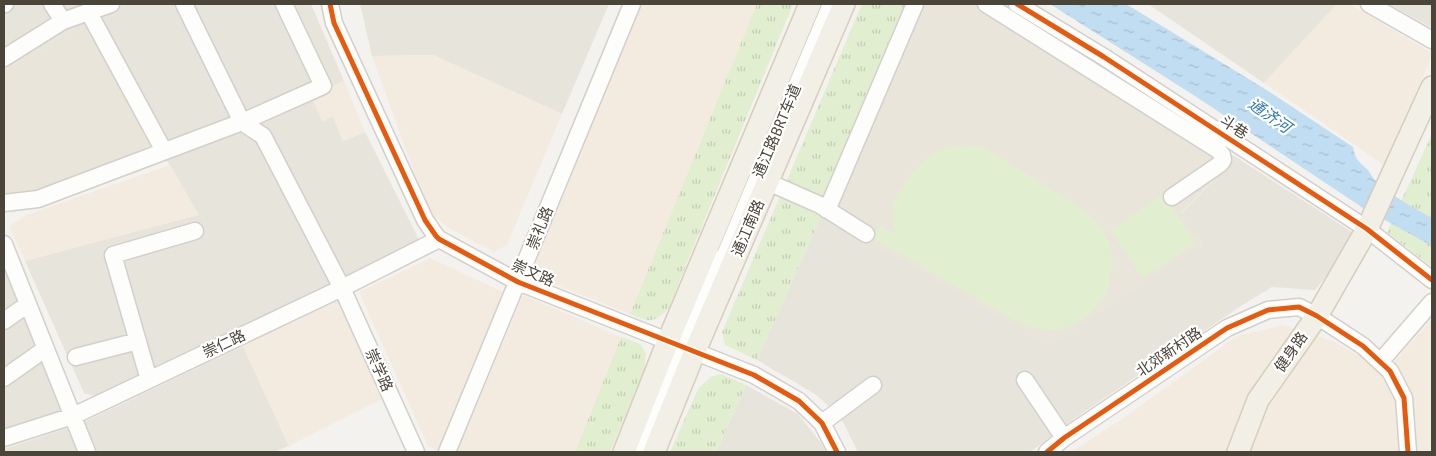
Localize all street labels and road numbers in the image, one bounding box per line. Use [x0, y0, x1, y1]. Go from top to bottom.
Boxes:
street label: 通江路BRT车道 [748, 81, 805, 181]
street label: 斗巷 [1217, 110, 1252, 143]
street label: 通江南路 [727, 196, 768, 259]
street label: 崇礼路 [522, 203, 557, 252]
street label: 崇文路 [509, 255, 558, 290]
street label: 北郊新村路 [1132, 323, 1205, 380]
street label: 崇仁路 [199, 325, 248, 362]
street label: 健身路 [1270, 328, 1311, 376]
street label: 崇学路 [362, 345, 397, 394]

